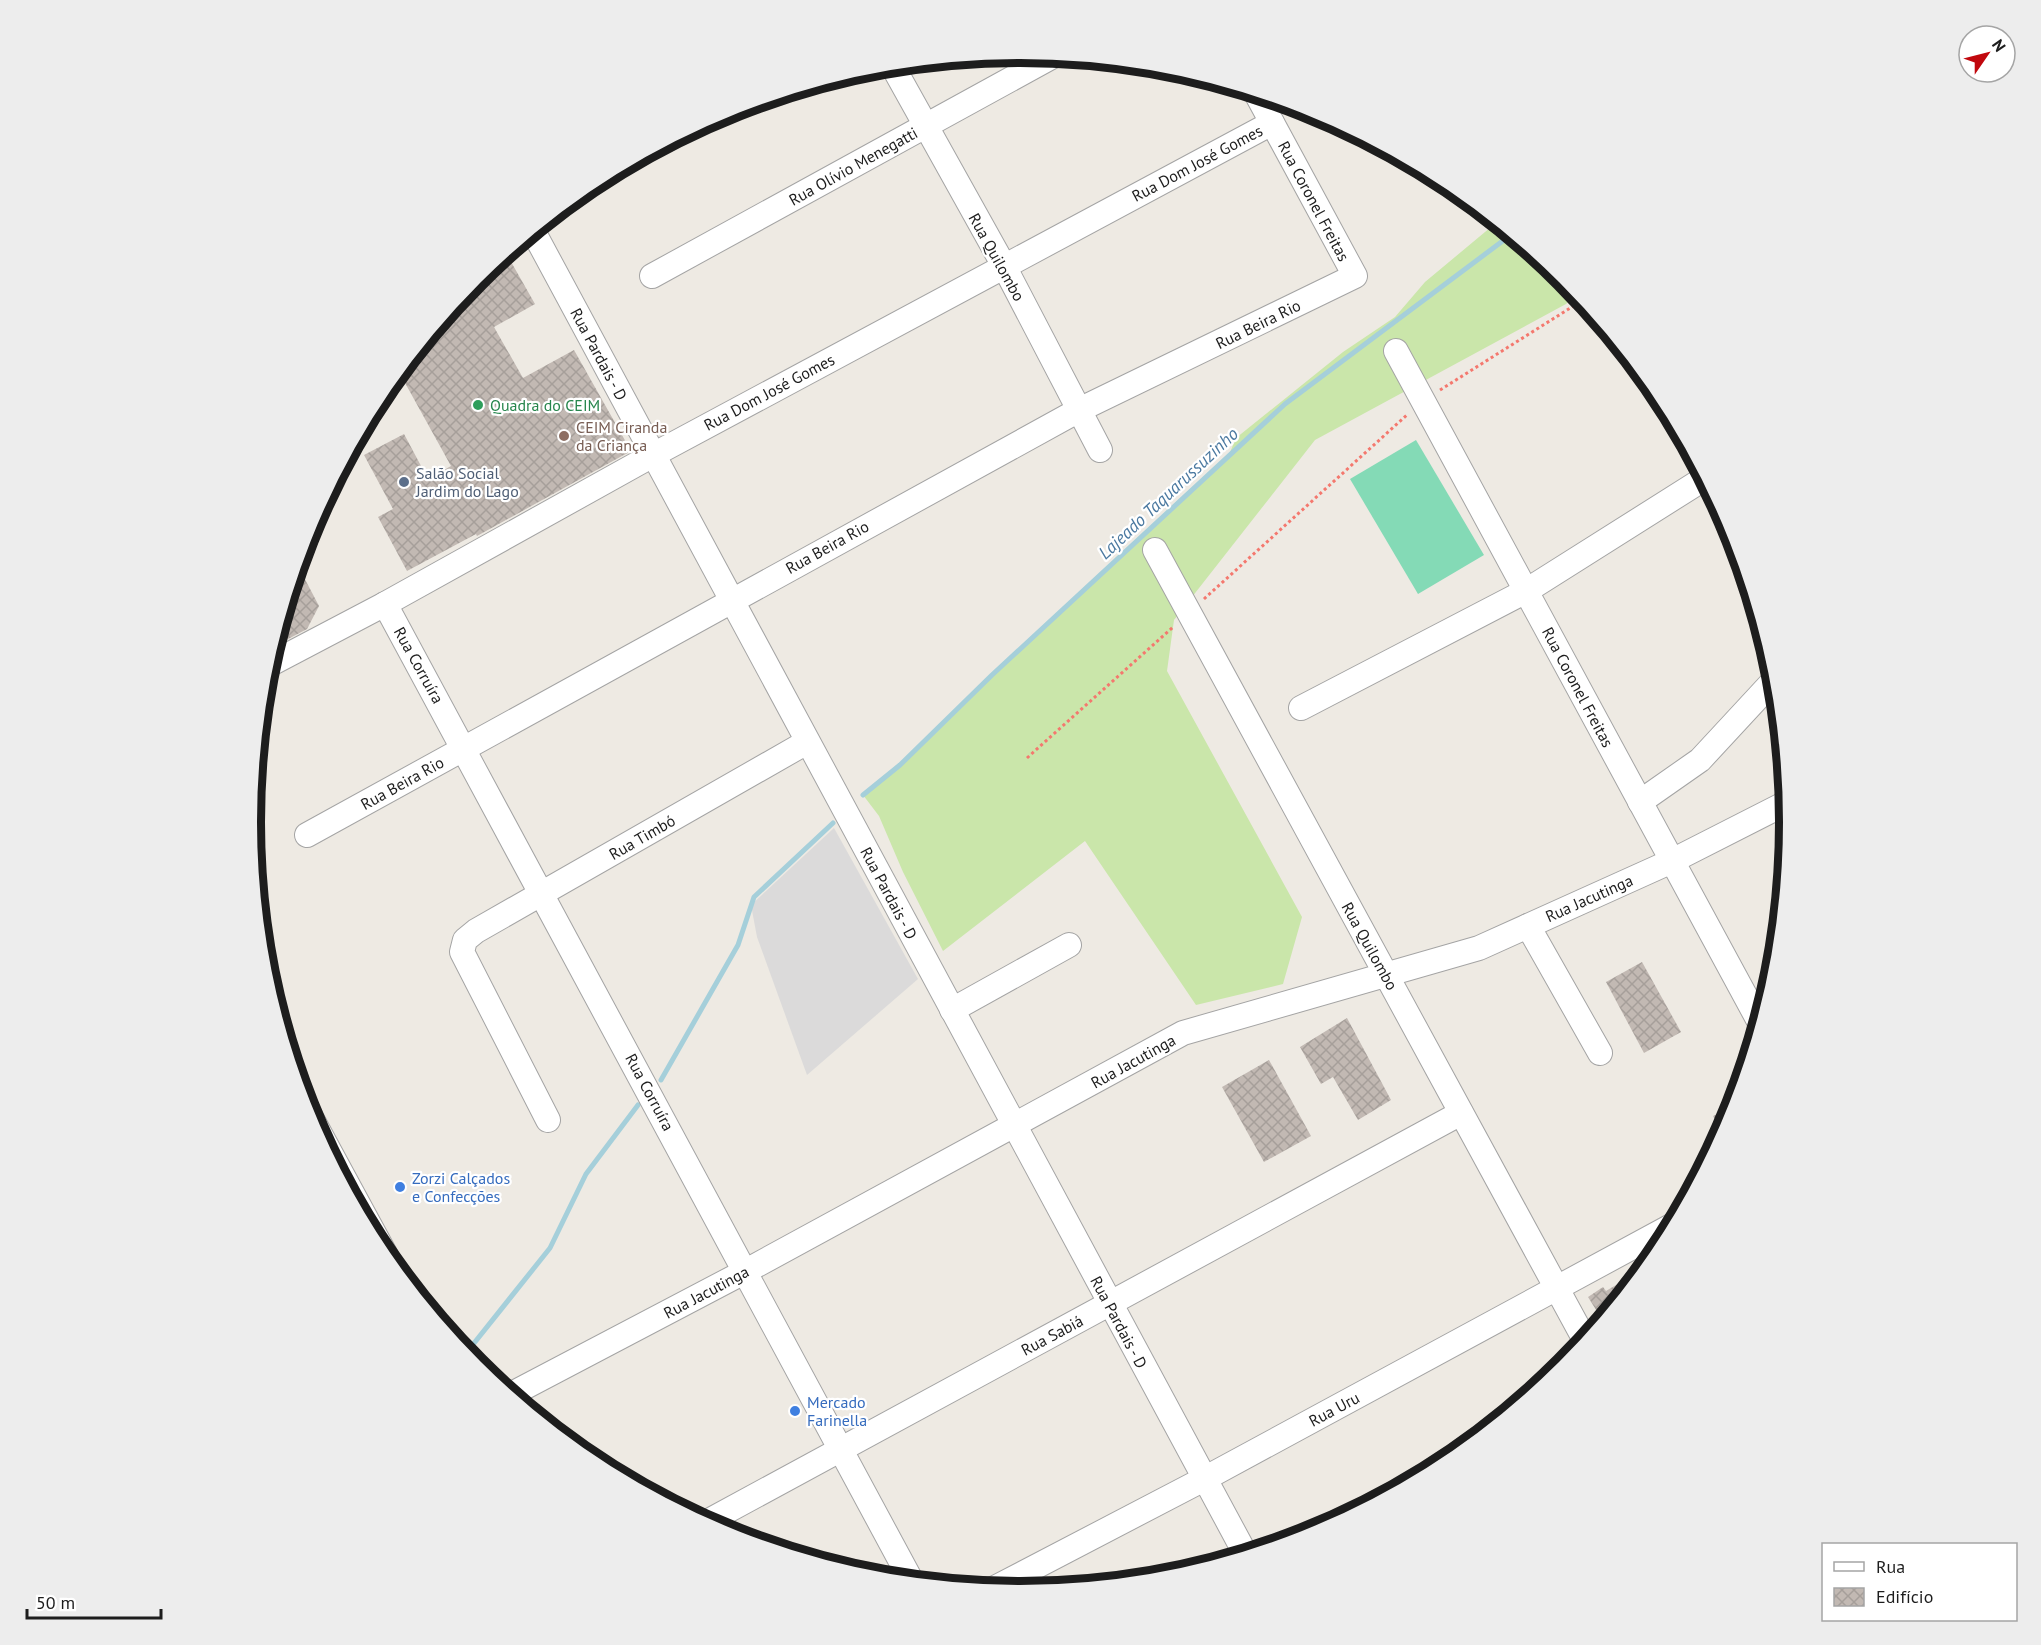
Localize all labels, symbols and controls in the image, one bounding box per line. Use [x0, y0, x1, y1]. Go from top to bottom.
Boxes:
north arrow [1957, 24, 2017, 84]
text: N [1988, 35, 2010, 55]
street label: Rua Dom José Gomes [1128, 120, 1266, 206]
street label: Rua Olívio Menegatti [785, 122, 921, 210]
street label: Rua Coronel Freitas [1274, 137, 1354, 265]
street label: Rua Quilombo [965, 210, 1029, 304]
street label: Rua Beira Rio [1212, 295, 1304, 353]
street label: Rua Pardais - D [566, 304, 632, 404]
street label: Rua Dom José Gomes [700, 349, 838, 435]
place label: Quadra do CEIM [490, 395, 600, 415]
marker: Quadra do CEIM [471, 398, 485, 412]
place label: CEIM Ciranda da Criança [576, 417, 667, 455]
water label: Lajeado Taquarussuzinho [1093, 422, 1243, 564]
marker: CEIM Ciranda da Criança [557, 429, 571, 443]
place label: Salão Social Jardim do Lago [415, 463, 519, 501]
marker: Salão Social Jardim do Lago [397, 475, 411, 489]
street label: Rua Beira Rio [782, 516, 872, 578]
street label: Rua Corruíra [390, 623, 448, 707]
street label: Rua Coronel Freitas [1538, 623, 1618, 751]
street label: Rua Beira Rio [357, 752, 447, 814]
street label: Rua Timbó [605, 810, 679, 864]
street label: Rua Pardais - D [856, 843, 922, 943]
street label: Rua Jacutinga [1542, 870, 1636, 926]
street label: Rua Quilombo [1338, 899, 1402, 993]
street label: Rua Jacutinga [1087, 1030, 1179, 1092]
street label: Rua Corruíra [621, 1050, 679, 1134]
place label: Zorzi Calçados e Confecções [412, 1168, 510, 1206]
marker: Zorzi Calçados e Confecções [393, 1180, 407, 1194]
street label: Rua Jacutinga [660, 1261, 752, 1323]
street label: Rua Pardais - D [1086, 1272, 1152, 1372]
street label: Rua Sabiá [1018, 1310, 1086, 1360]
street label: Rua Uru [1305, 1387, 1363, 1431]
place label: Mercado Farinella [807, 1392, 867, 1430]
marker: Mercado Farinella [788, 1404, 802, 1418]
legend [1822, 1543, 2017, 1621]
text: Rua [1876, 1555, 1905, 1578]
scale bar [27, 1582, 160, 1620]
text: Edifício [1876, 1585, 1933, 1608]
text: 50 m [36, 1591, 75, 1614]

